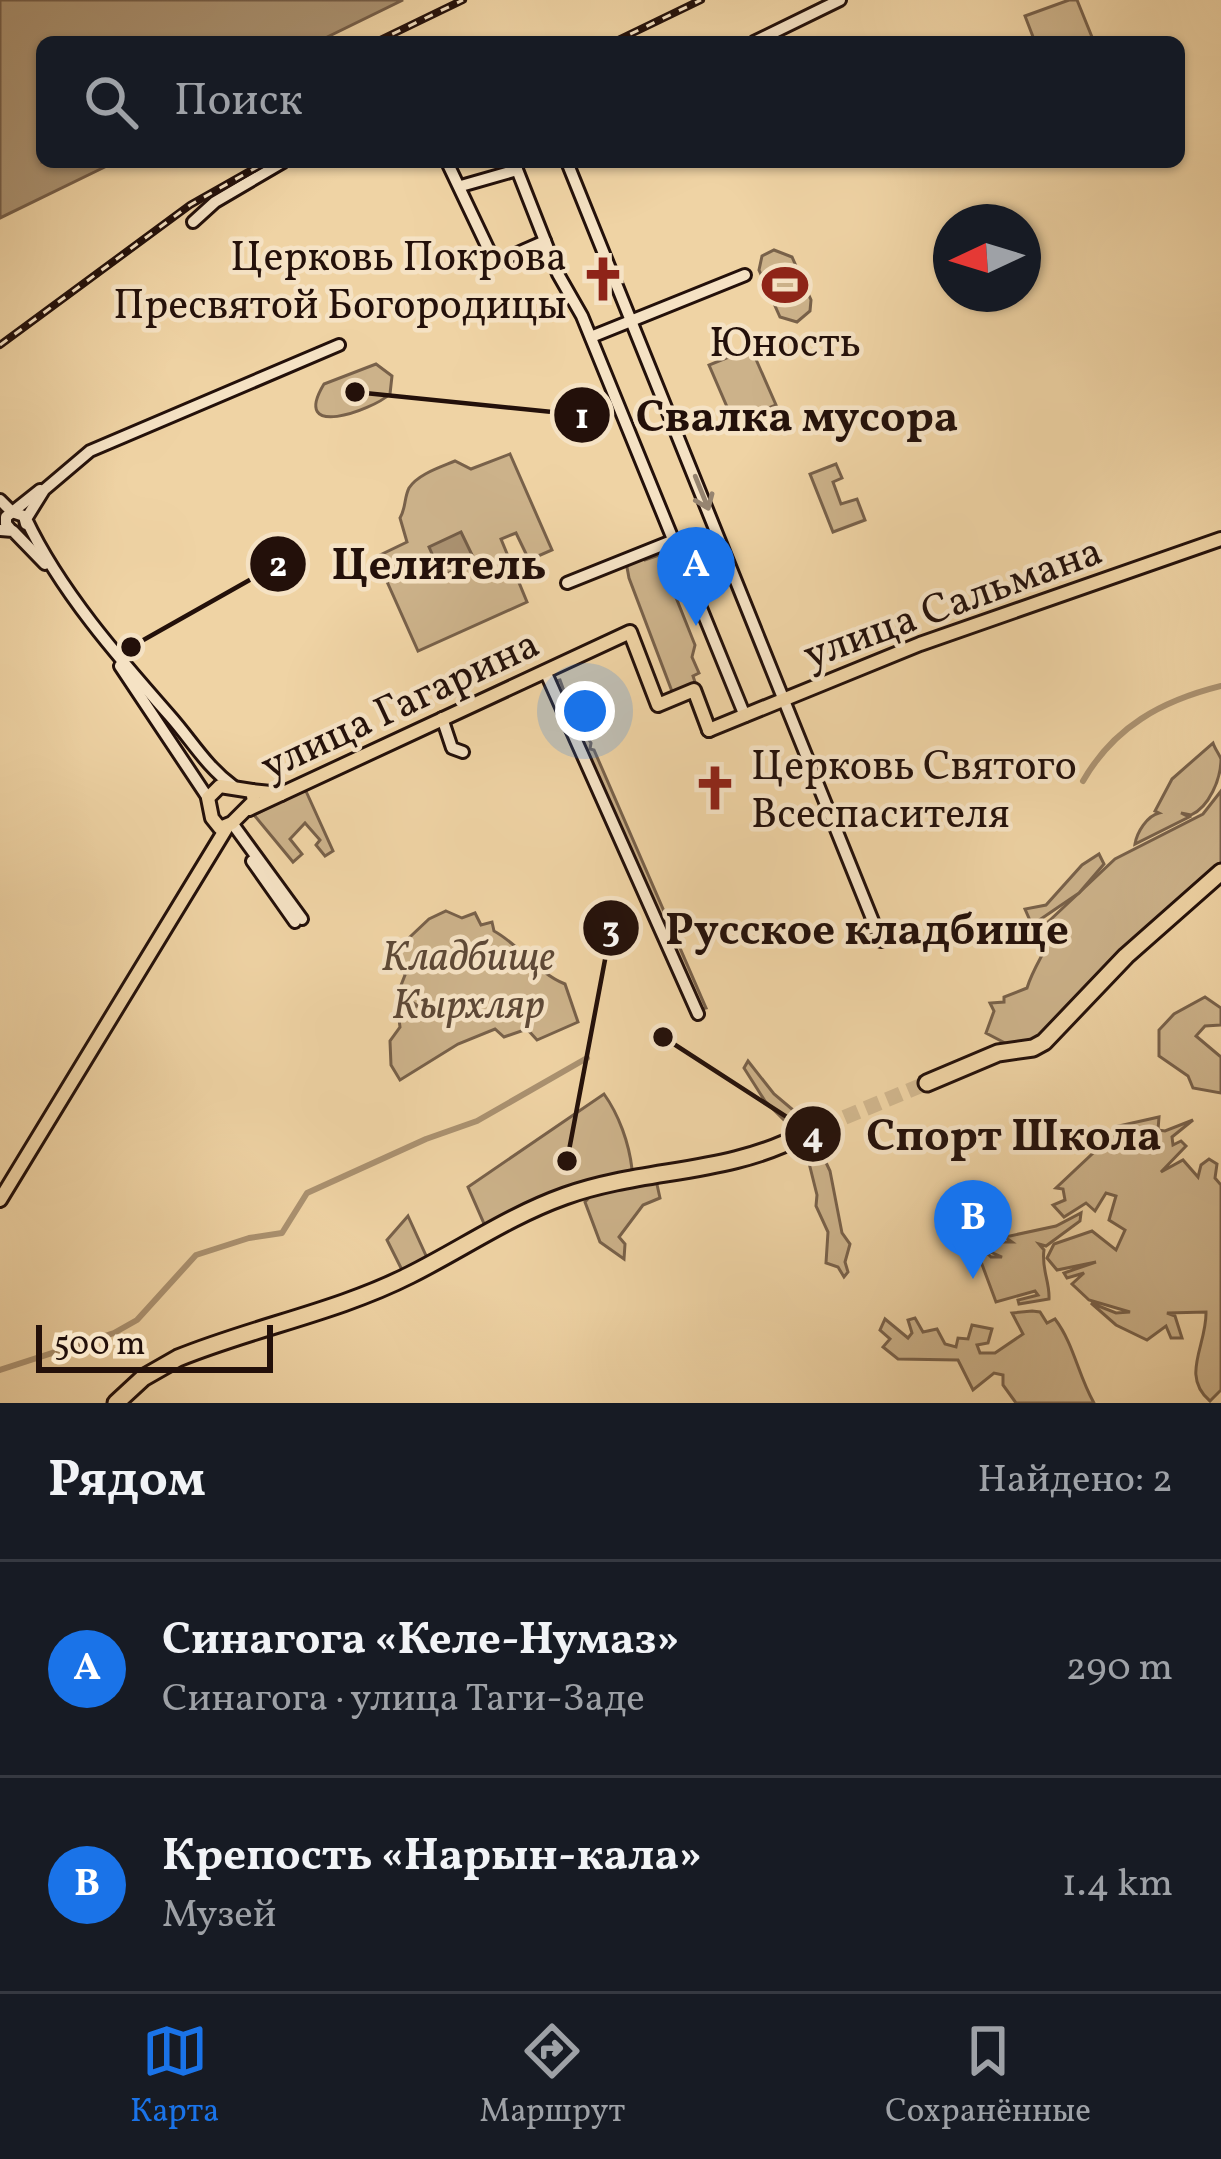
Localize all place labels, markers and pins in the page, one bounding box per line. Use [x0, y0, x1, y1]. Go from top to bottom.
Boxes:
place label: Церковь Покрова Пресвятой Богородицы [113, 230, 567, 337]
church icon: Церковь Покрова Пресвятой Богородицы [578, 254, 628, 304]
sports icon: Юность [760, 260, 810, 310]
place label: Юность [709, 316, 861, 375]
callout: Свалка мусора [552, 375, 983, 456]
callout: Целитель [248, 523, 571, 604]
pin: A [657, 527, 735, 626]
place label: Церковь Святого Всеспасителя [751, 739, 1077, 846]
church icon: Церковь Святого Всеспасителя [690, 763, 740, 813]
callout: Русское кладбище [581, 888, 1093, 969]
callout: Спорт Школа [783, 1094, 1186, 1175]
pin: B [934, 1180, 1012, 1279]

